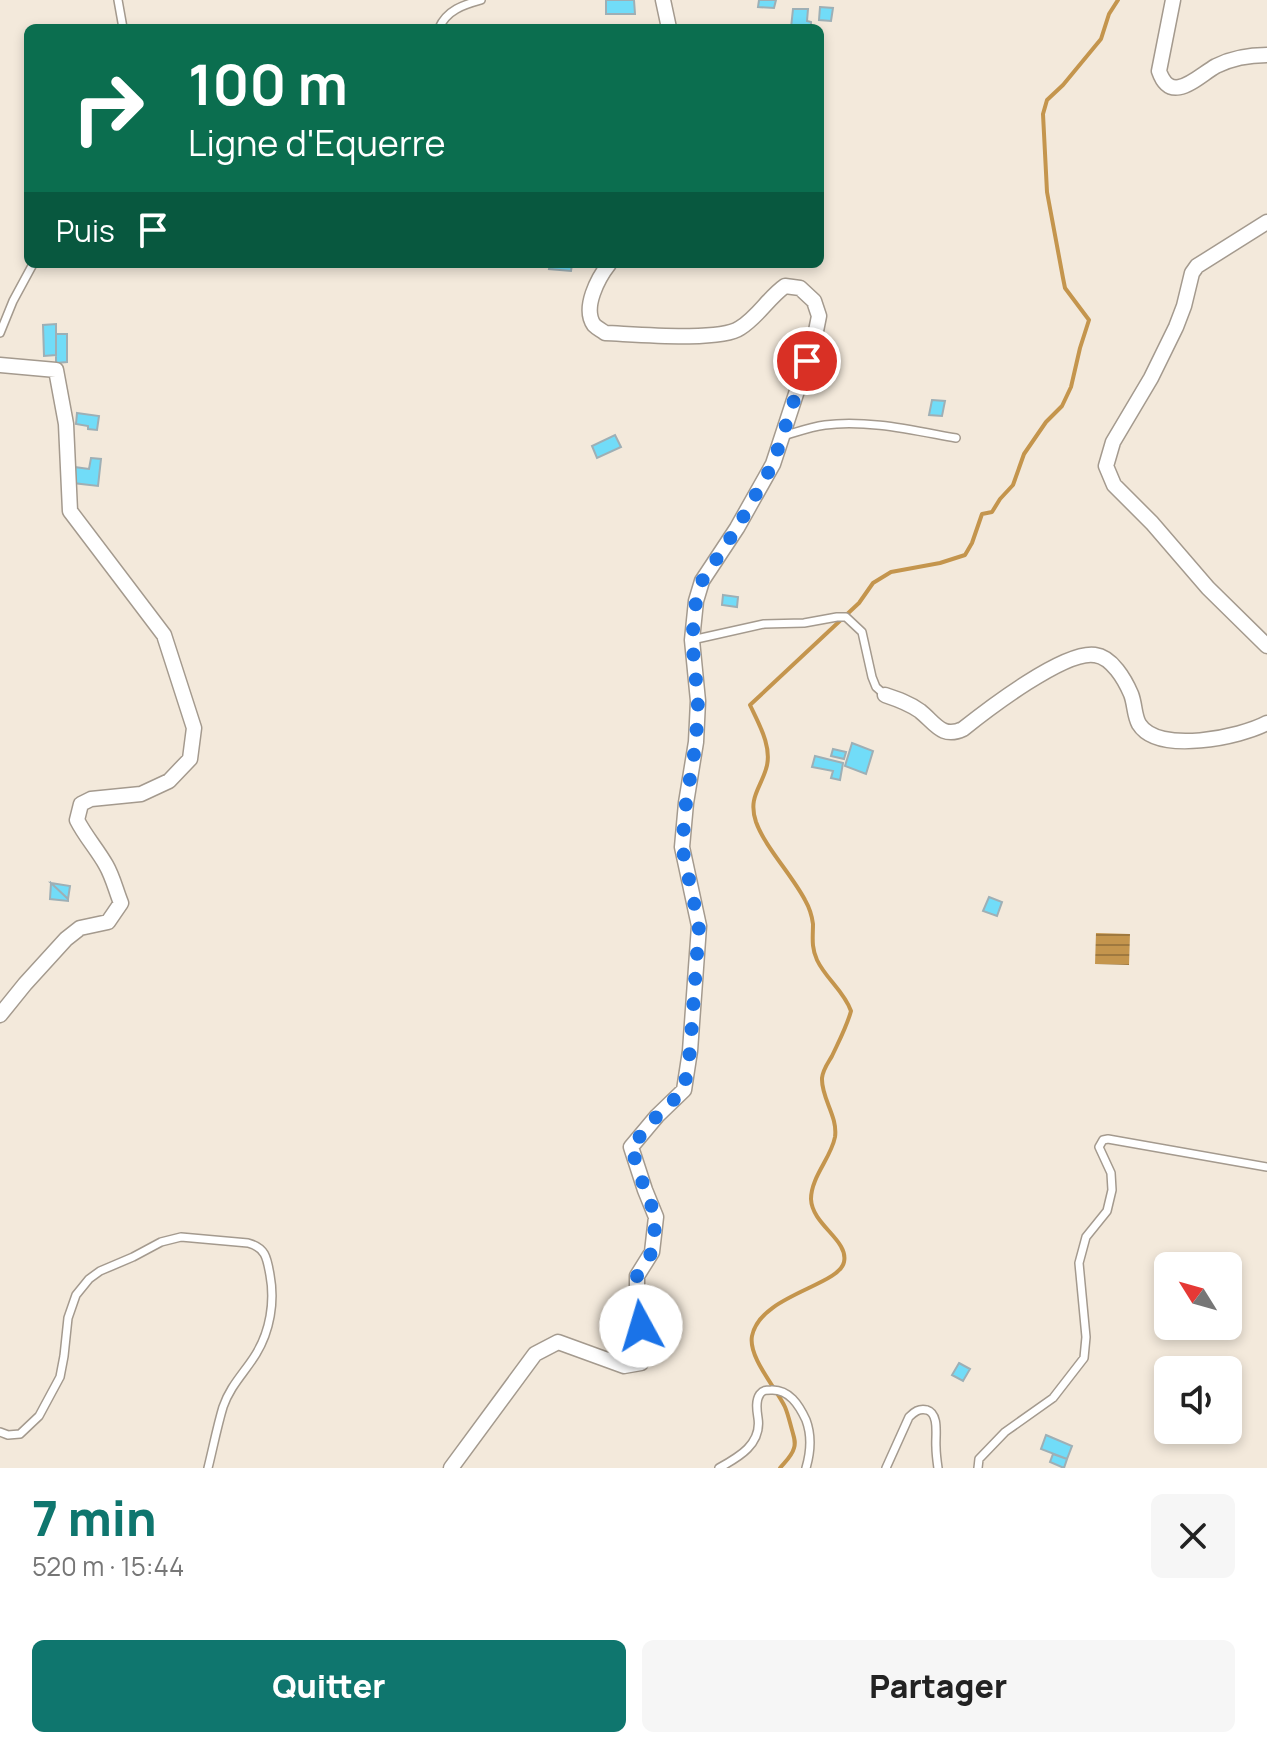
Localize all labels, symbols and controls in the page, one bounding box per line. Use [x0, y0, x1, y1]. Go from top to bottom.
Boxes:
text: 100 m [188, 45, 348, 122]
icon: right [56, 56, 160, 160]
text: Ligne d'Equerre [188, 118, 446, 167]
icon: arrive [131, 208, 175, 252]
text: Puis [56, 210, 115, 251]
pin [773, 327, 841, 395]
icon: arrive [785, 339, 829, 383]
north arrow [1154, 1252, 1242, 1340]
map controls [1154, 1252, 1242, 1444]
position arrow [599, 1284, 683, 1368]
button: sound [1154, 1356, 1242, 1444]
text: 7 min [32, 1485, 156, 1550]
button: close [1151, 1494, 1235, 1578]
text: 520 m · 15:44 [32, 1548, 184, 1584]
button: Quitter [32, 1640, 626, 1732]
button: Partager [642, 1640, 1235, 1732]

